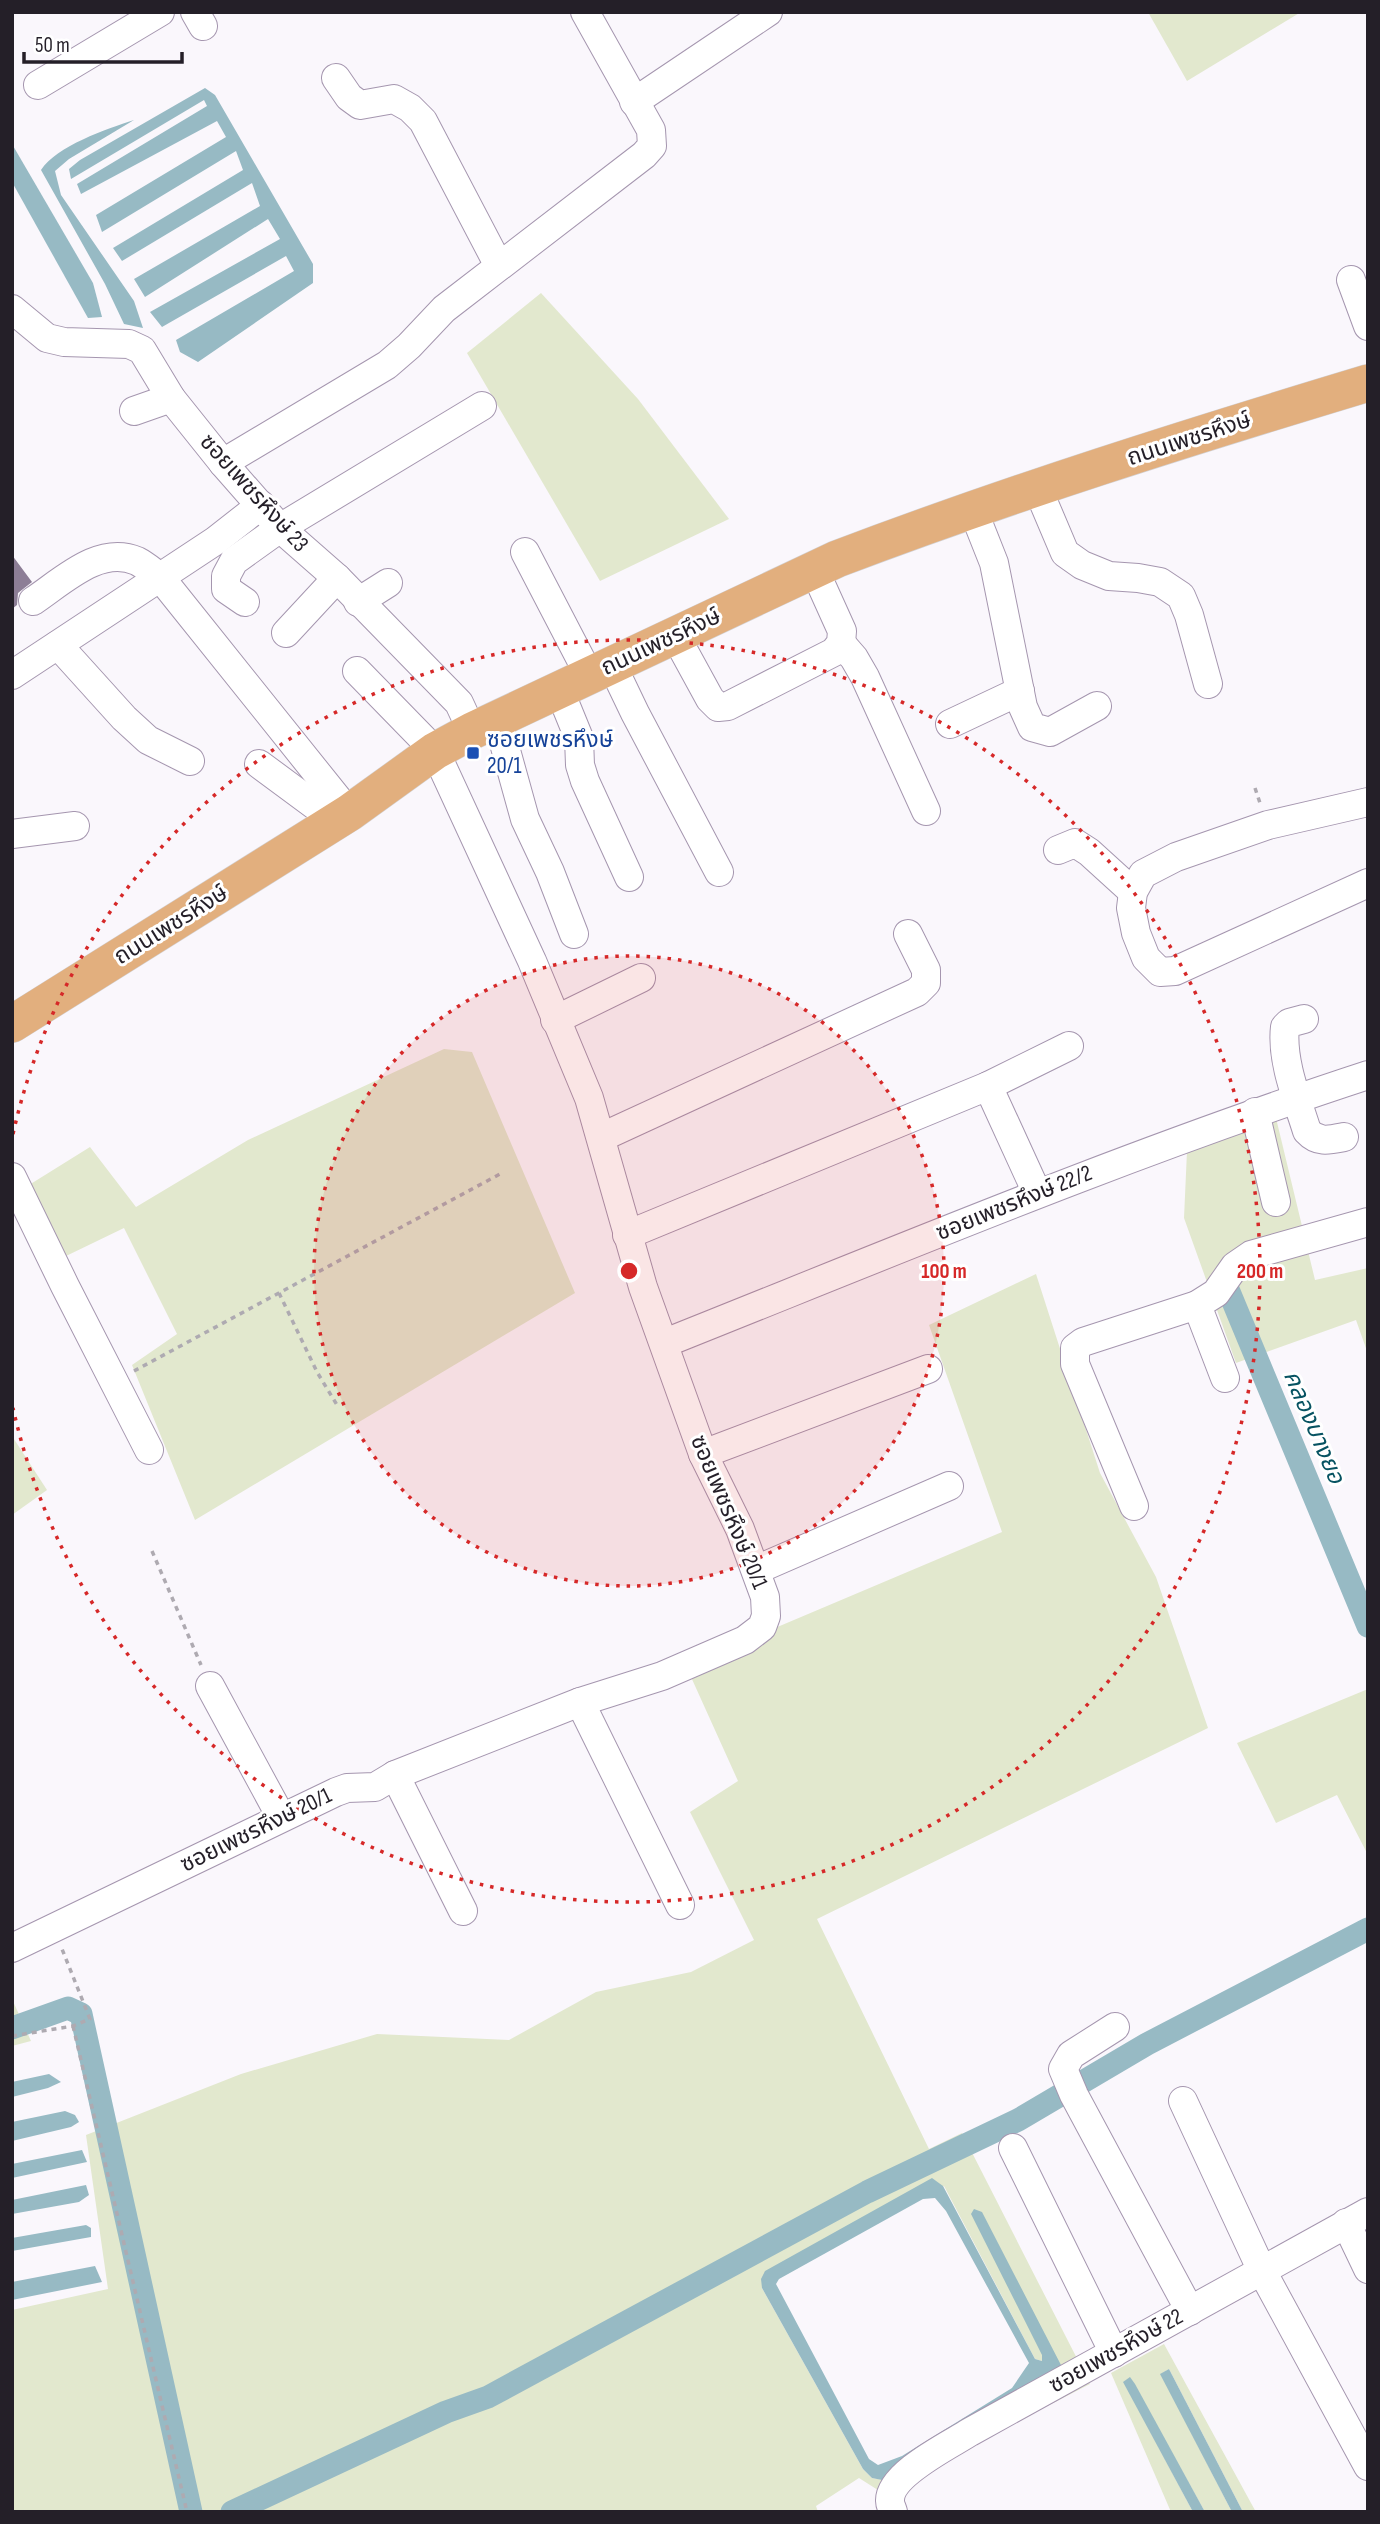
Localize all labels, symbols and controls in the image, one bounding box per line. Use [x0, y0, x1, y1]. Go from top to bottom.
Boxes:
scale bar [24, 21, 182, 65]
text: 50 m [35, 33, 70, 58]
street label: ถนนเพชรหึงษ์ [1123, 406, 1255, 472]
street label: ซอยเพชรหึงษ์ 23 [194, 428, 314, 558]
street label: ถนนเพชรหึงษ์ [597, 602, 725, 682]
place label: ซอยเพชรหึงษ์ 20/1 [487, 726, 613, 780]
marker: ซอยเพชรหึงษ์ 20/1 [465, 745, 481, 761]
street label: ถนนเพชรหึงษ์ [109, 879, 233, 971]
street label: ซอยเพชรหึงษ์ 22/2 [932, 1159, 1096, 1247]
centre of rings [617, 1259, 641, 1283]
text: 100 m [921, 1259, 967, 1284]
text: 200 m [1237, 1259, 1283, 1284]
water label: คลองบางยอ [1277, 1366, 1351, 1489]
street label: ซอยเพชรหึงษ์ 20/1 [684, 1431, 774, 1593]
street label: ซอยเพชรหึงษ์ 20/1 [176, 1781, 336, 1879]
street label: ซอยเพชรหึงษ์ 22 [1044, 2303, 1188, 2399]

